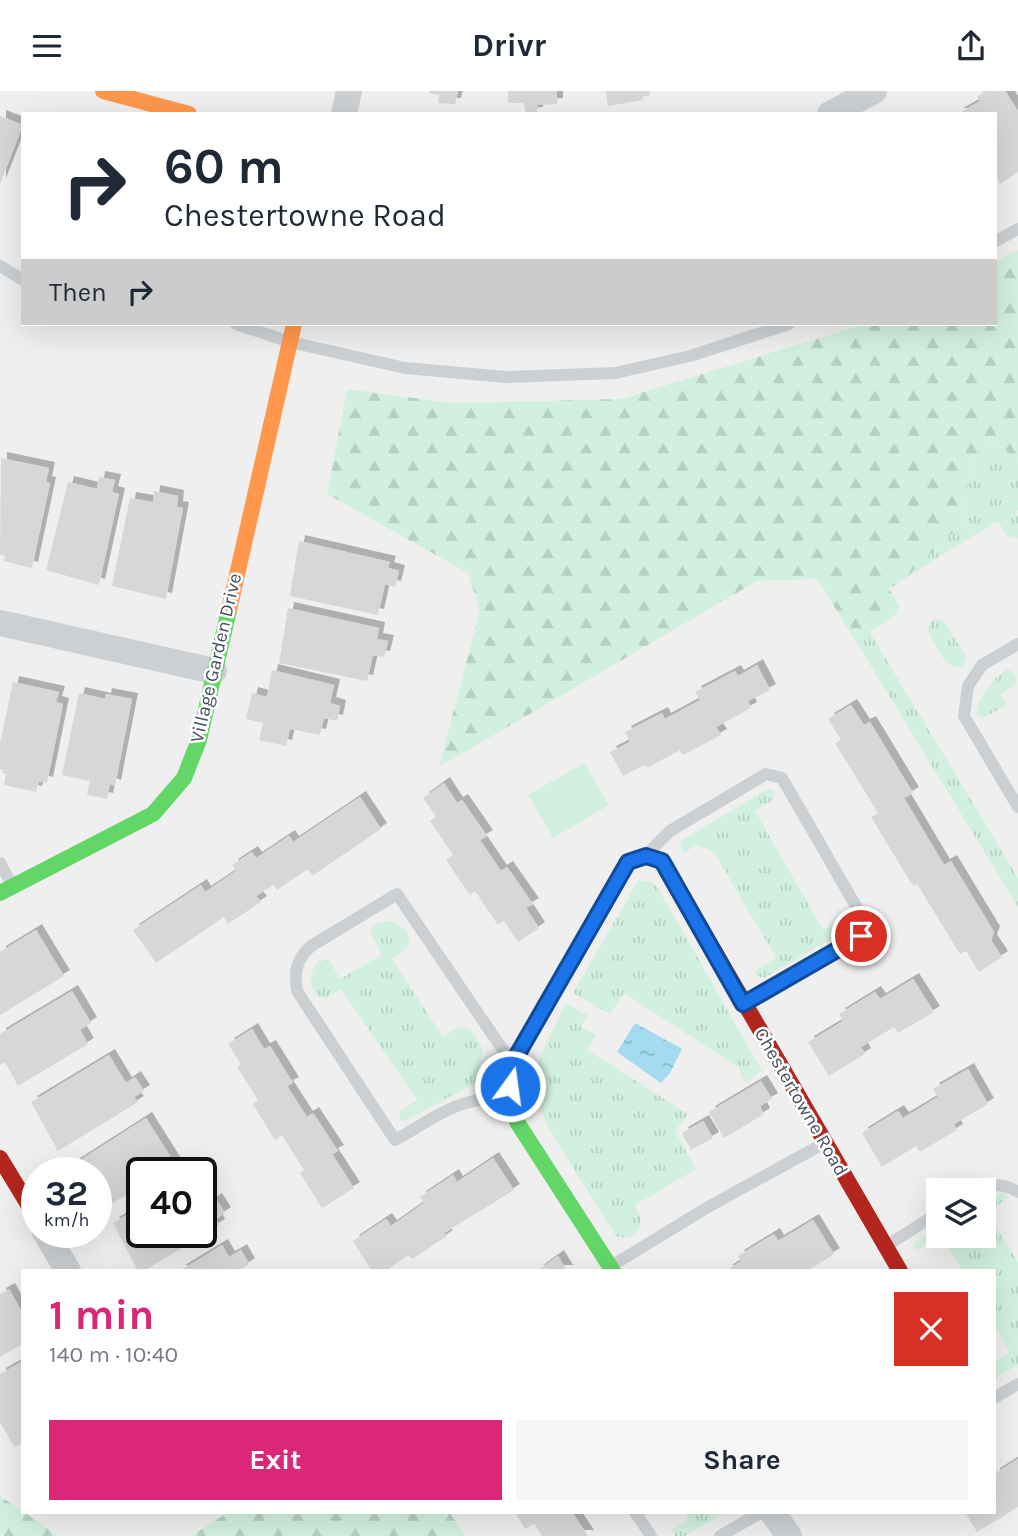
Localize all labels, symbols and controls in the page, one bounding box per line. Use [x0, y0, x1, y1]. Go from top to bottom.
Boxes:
icon: menu [28, 27, 66, 65]
text: Drivr [472, 27, 546, 64]
icon: share [952, 27, 990, 65]
text: 60 m [164, 138, 284, 195]
icon: right [49, 140, 140, 231]
text: Chestertowne Road [164, 197, 446, 234]
icon: right [121, 273, 159, 311]
text: Then [49, 277, 107, 308]
street label: Village Garden Drive [186, 571, 246, 745]
pin [831, 906, 891, 966]
icon: arrive [842, 917, 880, 955]
street label: Chestertowne Road [750, 1024, 852, 1180]
position arrow [473, 1049, 547, 1123]
speed limit sign: 40 [126, 1157, 217, 1248]
text: 32 [45, 1173, 88, 1214]
map controls [926, 1178, 996, 1248]
button: layers [926, 1178, 996, 1248]
text: km/h [44, 1209, 89, 1231]
text: 1 min [49, 1290, 154, 1340]
button: close [894, 1292, 968, 1366]
text: 140 m · 10:40 [49, 1341, 178, 1368]
button: Exit [49, 1420, 502, 1500]
button: Share [516, 1420, 968, 1500]

